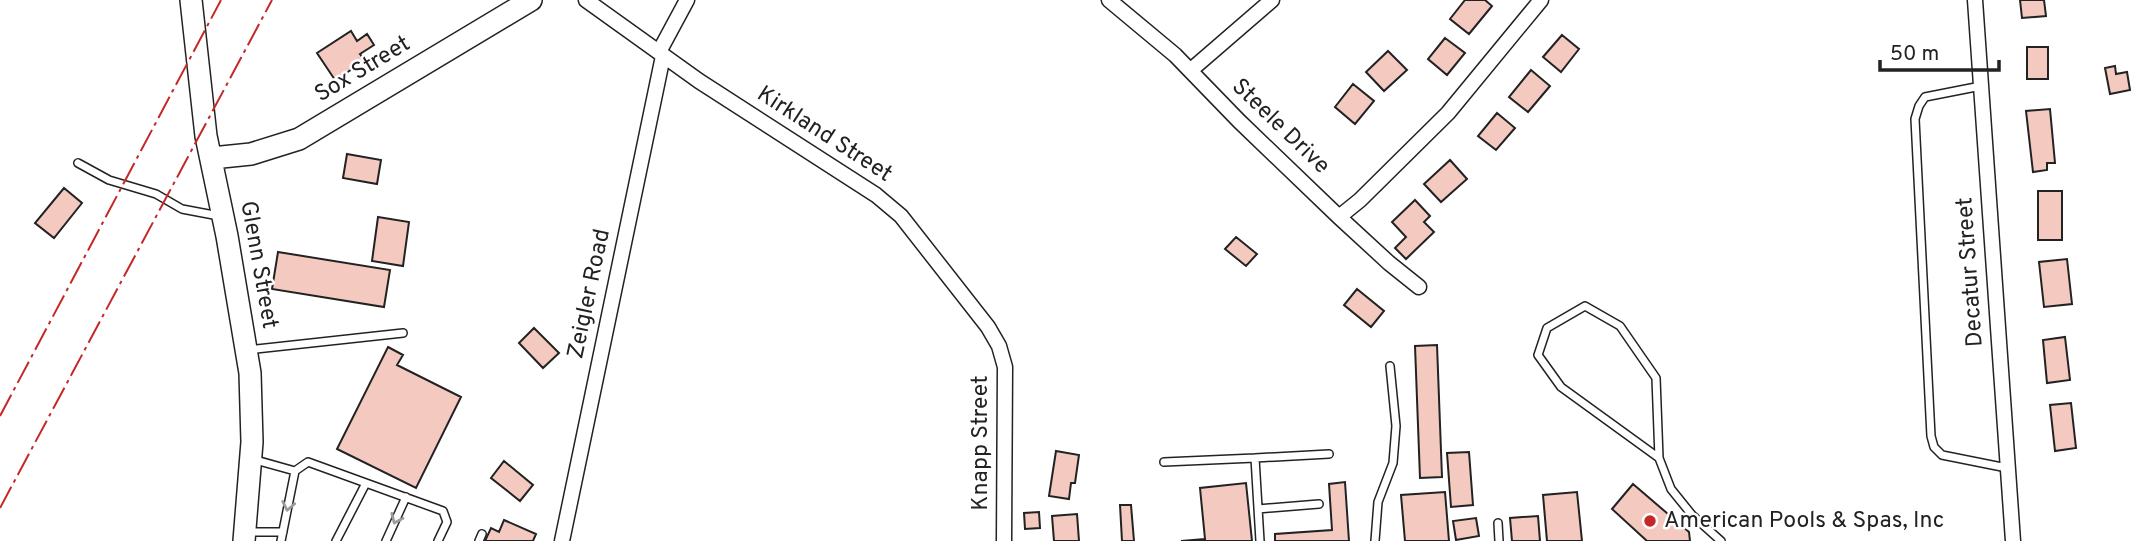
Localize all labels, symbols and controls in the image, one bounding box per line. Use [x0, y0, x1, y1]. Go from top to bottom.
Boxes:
scale bar [1880, 28, 1999, 72]
street label: Sox Street [310, 30, 416, 110]
text: 50 m [1890, 41, 1939, 68]
street label: Steele Drive [1225, 73, 1335, 181]
street label: Kirkland Street [751, 81, 897, 189]
street label: Decatur Street [1951, 196, 1991, 348]
street label: Glenn Street [232, 199, 284, 331]
street label: Zeigler Road [562, 226, 618, 362]
street label: Knapp Street [967, 375, 996, 511]
one-way arrow [281, 500, 296, 512]
place label: American Pools & Spas, Inc [1664, 507, 1944, 536]
one-way arrow [390, 512, 404, 524]
marker: American Pools & Spas, Inc [1642, 513, 1658, 529]

